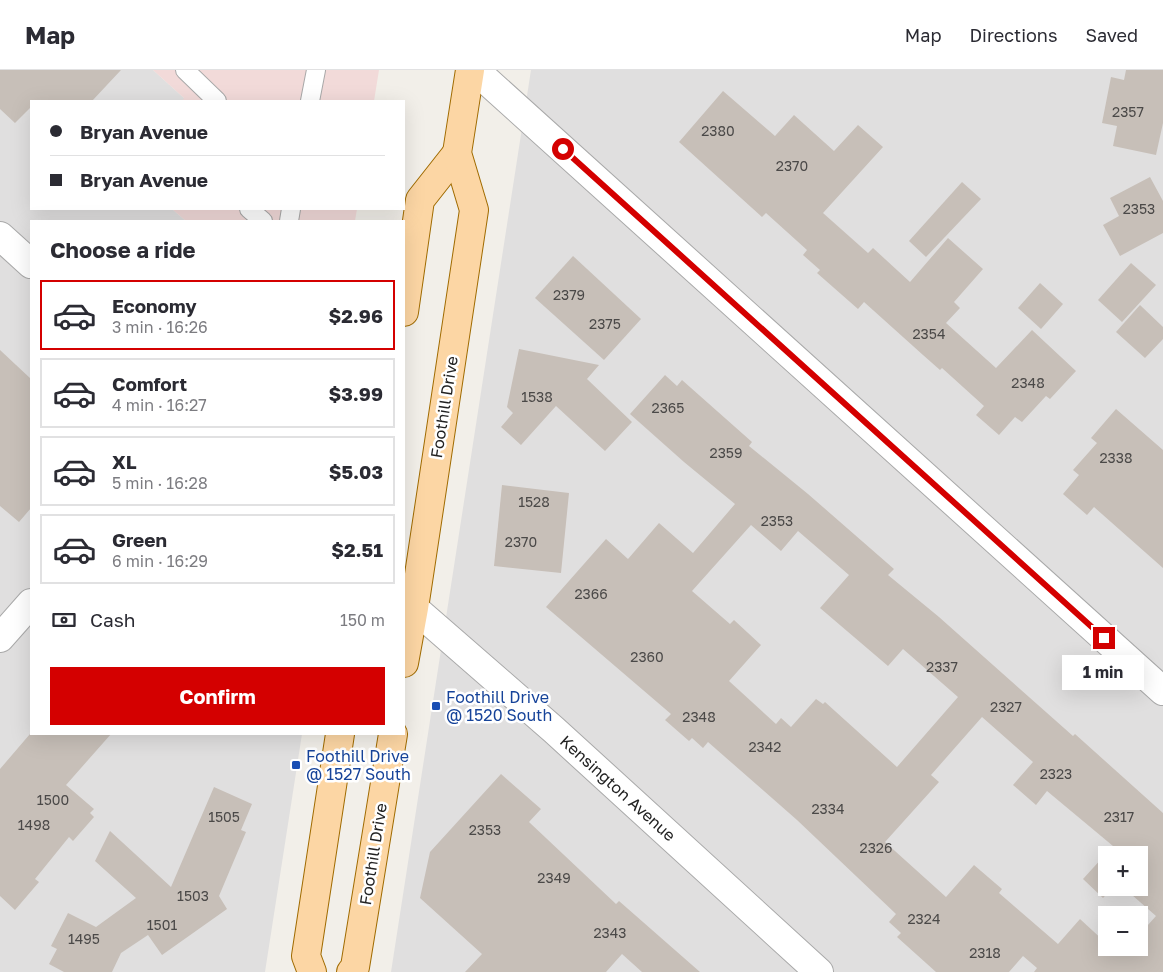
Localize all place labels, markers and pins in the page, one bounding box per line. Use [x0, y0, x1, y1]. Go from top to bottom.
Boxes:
place label: Foothill Drive @ 1520 South [446, 687, 552, 725]
marker: Foothill Drive @ 1520 South [430, 700, 442, 712]
place label: Foothill Drive @ 1527 South [306, 746, 411, 784]
marker: Foothill Drive @ 1527 South [290, 759, 302, 771]

